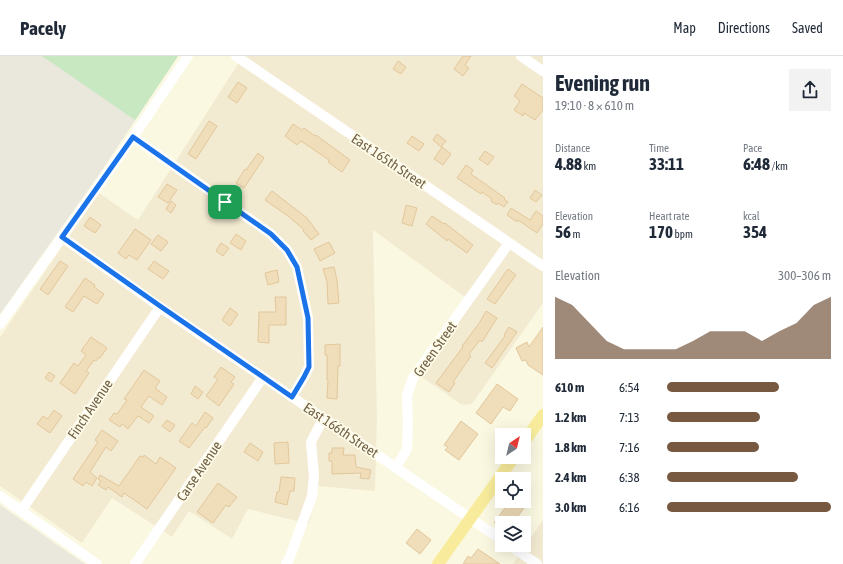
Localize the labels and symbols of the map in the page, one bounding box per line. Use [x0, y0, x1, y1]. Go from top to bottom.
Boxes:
street label: East 165th Street [349, 130, 429, 192]
pin [208, 185, 242, 219]
street label: Green Street [410, 318, 460, 380]
street label: Finch Avenue [64, 376, 116, 442]
street label: East 166th Street [301, 399, 381, 461]
north arrow [495, 428, 531, 464]
street label: Carse Avenue [173, 438, 225, 504]

